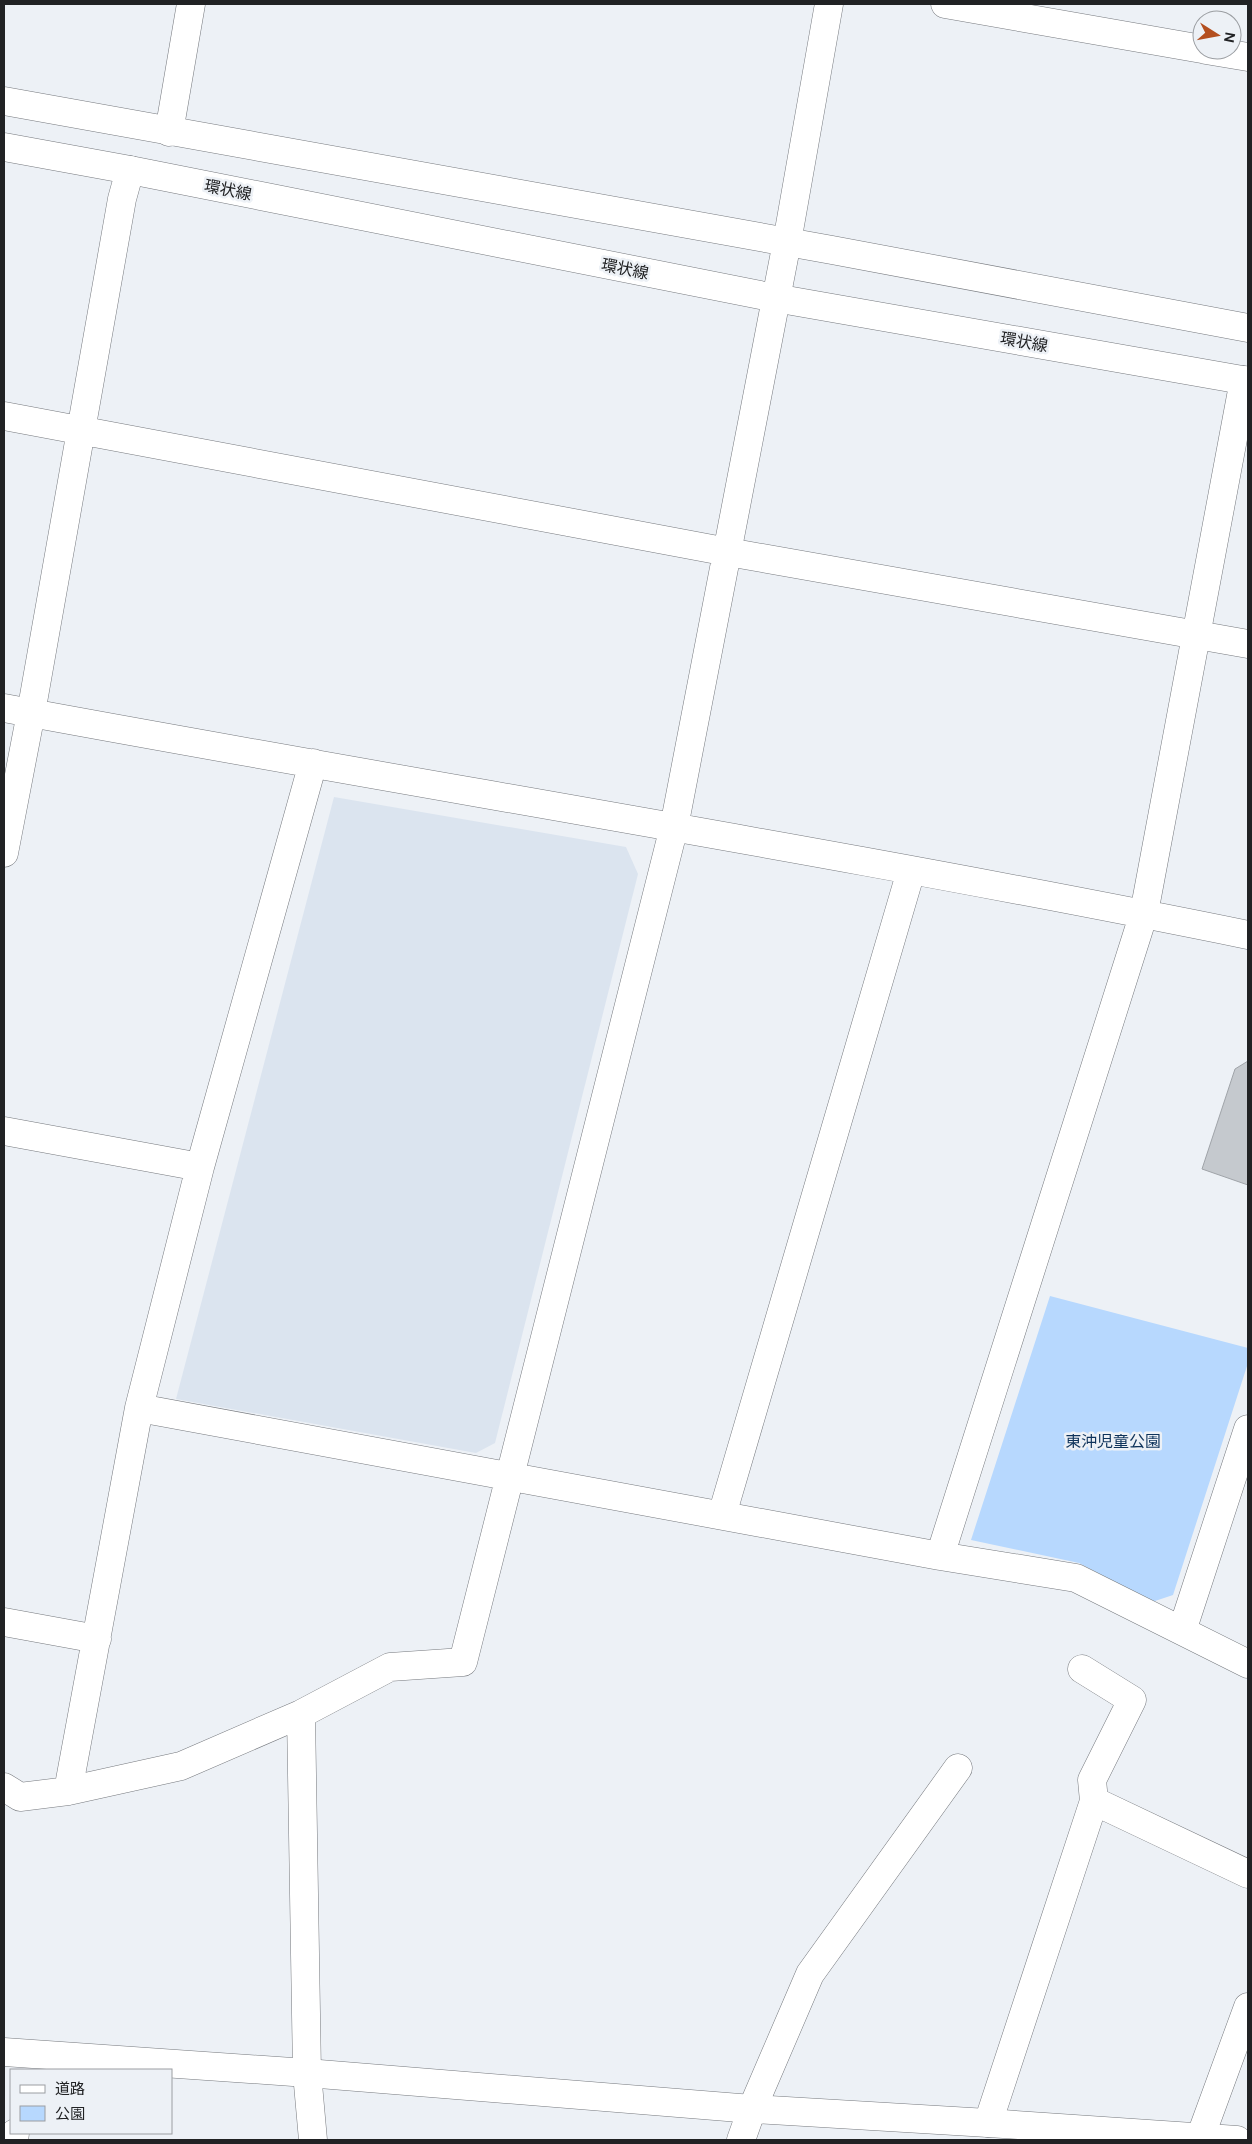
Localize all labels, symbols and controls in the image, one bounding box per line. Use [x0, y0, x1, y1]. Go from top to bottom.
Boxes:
north arrow [1192, 10, 1242, 60]
text: N [1220, 31, 1240, 44]
street label: 環状線 [202, 175, 254, 205]
street label: 環状線 [599, 254, 651, 284]
street label: 環状線 [999, 327, 1049, 357]
park label: 東沖児童公園 [1065, 1431, 1161, 1452]
legend [10, 2069, 172, 2134]
text: 道路 [55, 2079, 85, 2099]
text: 公園 [55, 2104, 85, 2124]

